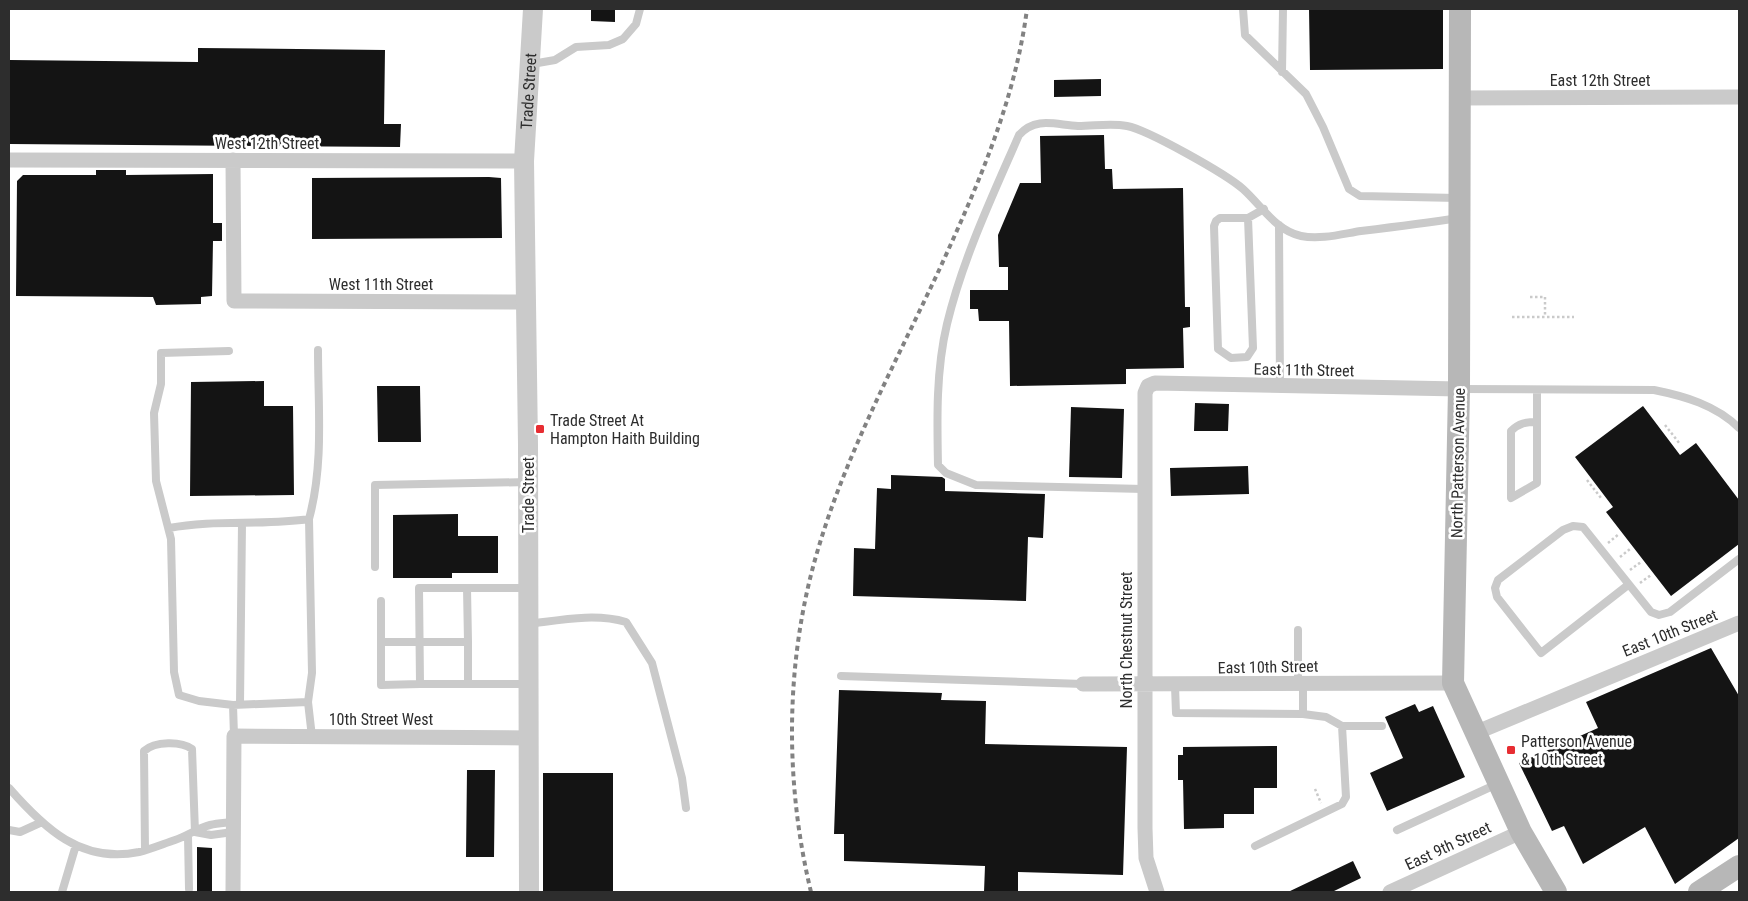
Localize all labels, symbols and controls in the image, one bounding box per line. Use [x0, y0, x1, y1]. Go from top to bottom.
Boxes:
street label: Trade Street [516, 52, 540, 130]
street label: East 12th Street [1550, 71, 1651, 90]
street label: West 12th Street [215, 134, 320, 153]
street label: West 11th Street [329, 275, 434, 294]
street label: East 11th Street [1253, 360, 1355, 380]
street label: North Patterson Avenue [1447, 388, 1469, 538]
place label: Trade Street At Hampton Haith Building [550, 411, 700, 448]
marker: Trade Street At Hampton Haith Building [534, 423, 546, 435]
street label: Trade Street [519, 456, 538, 533]
street label: North Chestnut Street [1117, 571, 1136, 709]
street label: East 10th Street [1620, 605, 1721, 661]
street label: East 10th Street [1217, 657, 1319, 677]
street label: 10th Street West [329, 710, 434, 729]
place label: Patterson Avenue & 10th Street [1521, 732, 1632, 769]
marker: Patterson Avenue & 10th Street [1505, 744, 1517, 756]
street label: East 9th Street [1402, 818, 1494, 874]

